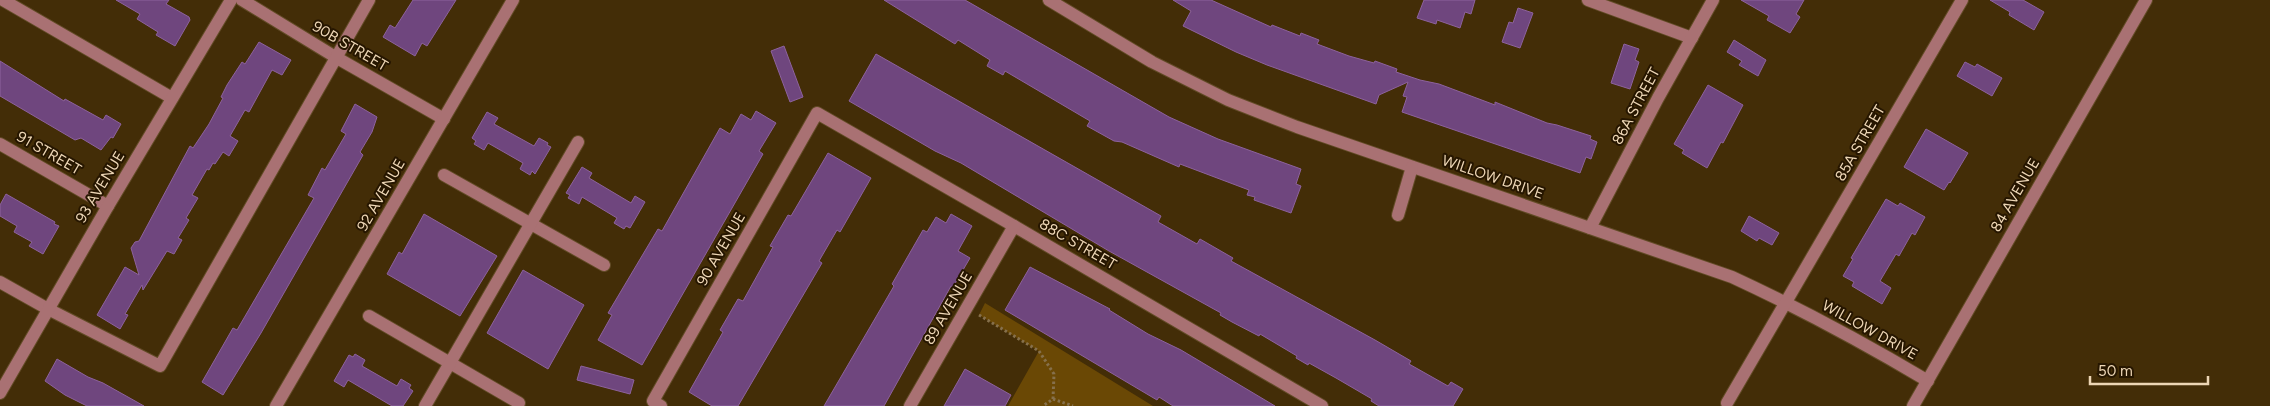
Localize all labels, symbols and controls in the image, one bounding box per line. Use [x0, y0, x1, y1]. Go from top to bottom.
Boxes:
street label: 90B STREET [309, 17, 391, 75]
street label: 86A STREET [1608, 64, 1664, 148]
street label: 85A STREET [1831, 101, 1889, 184]
street label: 91 STREET [14, 127, 85, 179]
street label: 93 AVENUE [72, 148, 128, 226]
street label: WILLOW DRIVE [1440, 151, 1546, 203]
street label: 84 AVENUE [1987, 155, 2043, 235]
street label: 92 AVENUE [353, 156, 409, 234]
street label: 90 AVENUE [693, 209, 749, 289]
street label: 88C STREET [1036, 215, 1120, 274]
street label: 89 AVENUE [920, 268, 976, 348]
street label: WILLOW DRIVE [1819, 296, 1921, 364]
scale bar [2090, 354, 2208, 386]
text: 50 m [2098, 362, 2133, 380]

